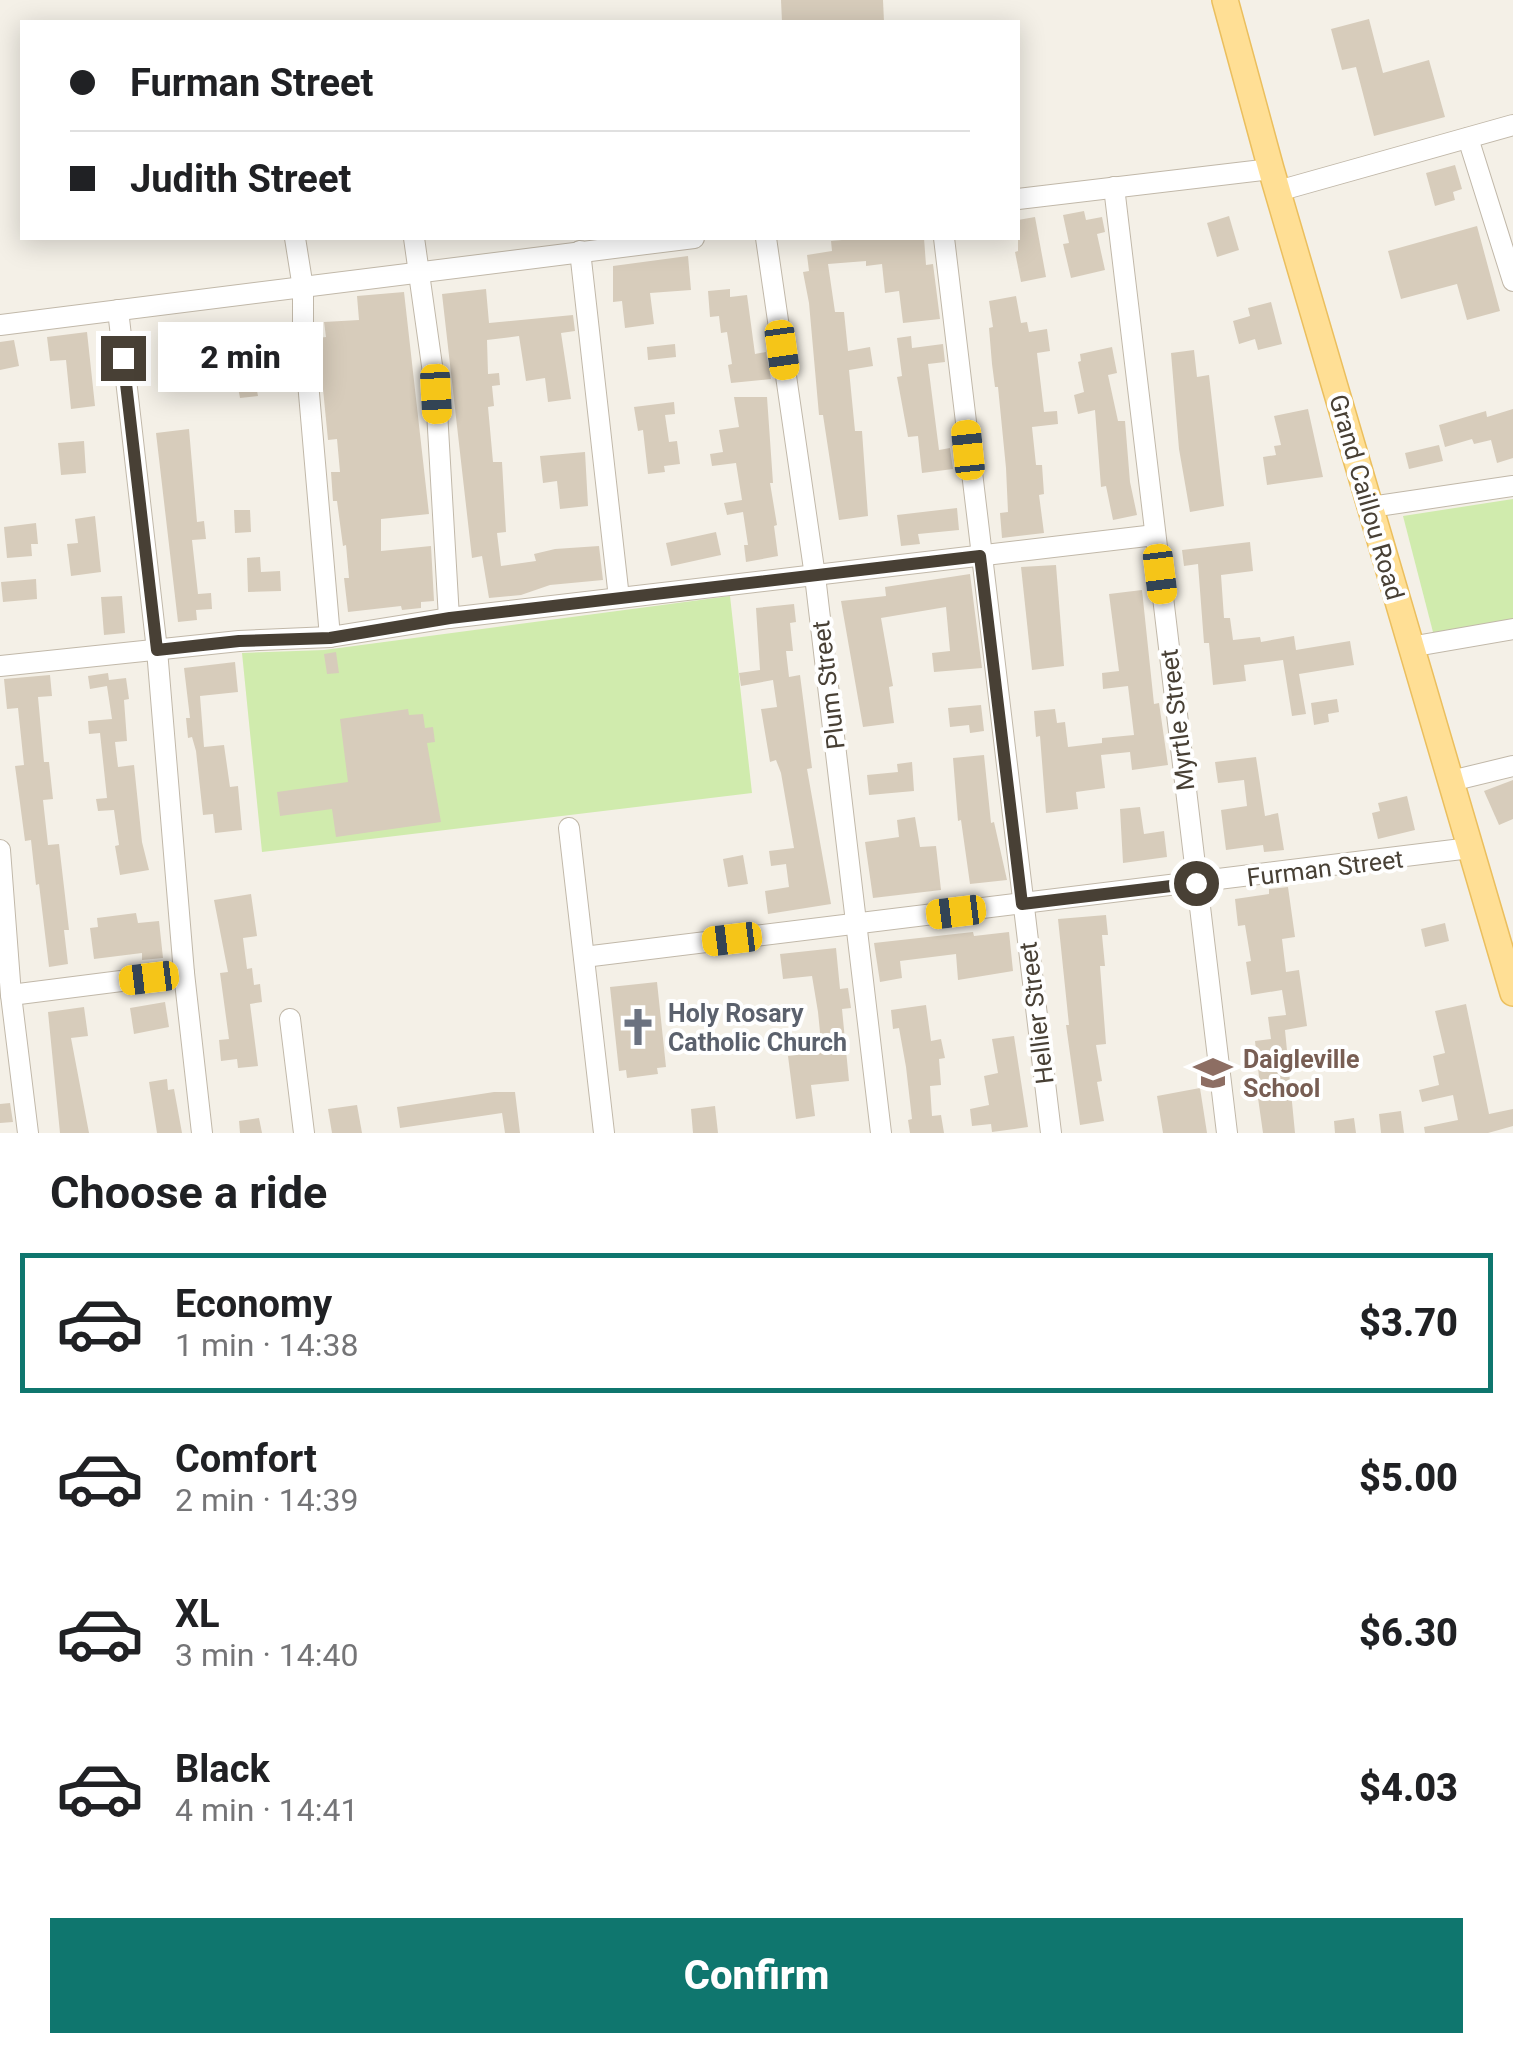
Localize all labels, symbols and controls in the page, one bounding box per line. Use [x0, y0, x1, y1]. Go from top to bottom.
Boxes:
text: Furman Street [130, 61, 373, 105]
text: Judith Street [130, 157, 351, 201]
car [763, 318, 801, 382]
callout: 2 min [158, 323, 323, 393]
route end [101, 336, 146, 381]
text: 2 min [200, 338, 281, 376]
car [419, 363, 453, 425]
street label: Grand Caillou Road [1323, 391, 1410, 603]
car [950, 419, 986, 481]
car [1141, 542, 1179, 606]
street label: Plum Street [806, 619, 851, 751]
street label: Myrtle Street [1154, 647, 1201, 792]
street label: Furman Street [1245, 845, 1405, 892]
route start [1174, 861, 1219, 906]
car [924, 893, 988, 931]
car [700, 920, 764, 958]
street label: Hellier Street [1013, 940, 1060, 1086]
car [117, 959, 181, 997]
place label: Holy Rosary Catholic Church [668, 999, 847, 1057]
church icon: Holy Rosary Catholic Church [617, 1006, 659, 1048]
place label: Daigleville School [1243, 1045, 1360, 1103]
school or university icon: Daigleville School [1192, 1052, 1234, 1094]
text: Choose a ride [50, 1166, 327, 1219]
icon: car [55, 1278, 145, 1368]
text: Economy [175, 1282, 332, 1326]
text: $3.70 [1359, 1301, 1458, 1345]
text: 1 min · 14:38 [175, 1326, 358, 1364]
icon: car [55, 1433, 145, 1523]
text: Comfort [175, 1437, 317, 1481]
text: $5.00 [1359, 1456, 1458, 1500]
text: 2 min · 14:39 [175, 1481, 358, 1519]
icon: car [55, 1588, 145, 1678]
text: XL [175, 1592, 220, 1636]
text: $6.30 [1359, 1611, 1458, 1655]
text: 3 min · 14:40 [175, 1636, 358, 1674]
icon: car [55, 1743, 145, 1833]
text: Black [175, 1747, 270, 1791]
text: $4.03 [1359, 1766, 1458, 1810]
text: 4 min · 14:41 [175, 1791, 358, 1829]
button: Confirm [50, 1918, 1463, 2033]

